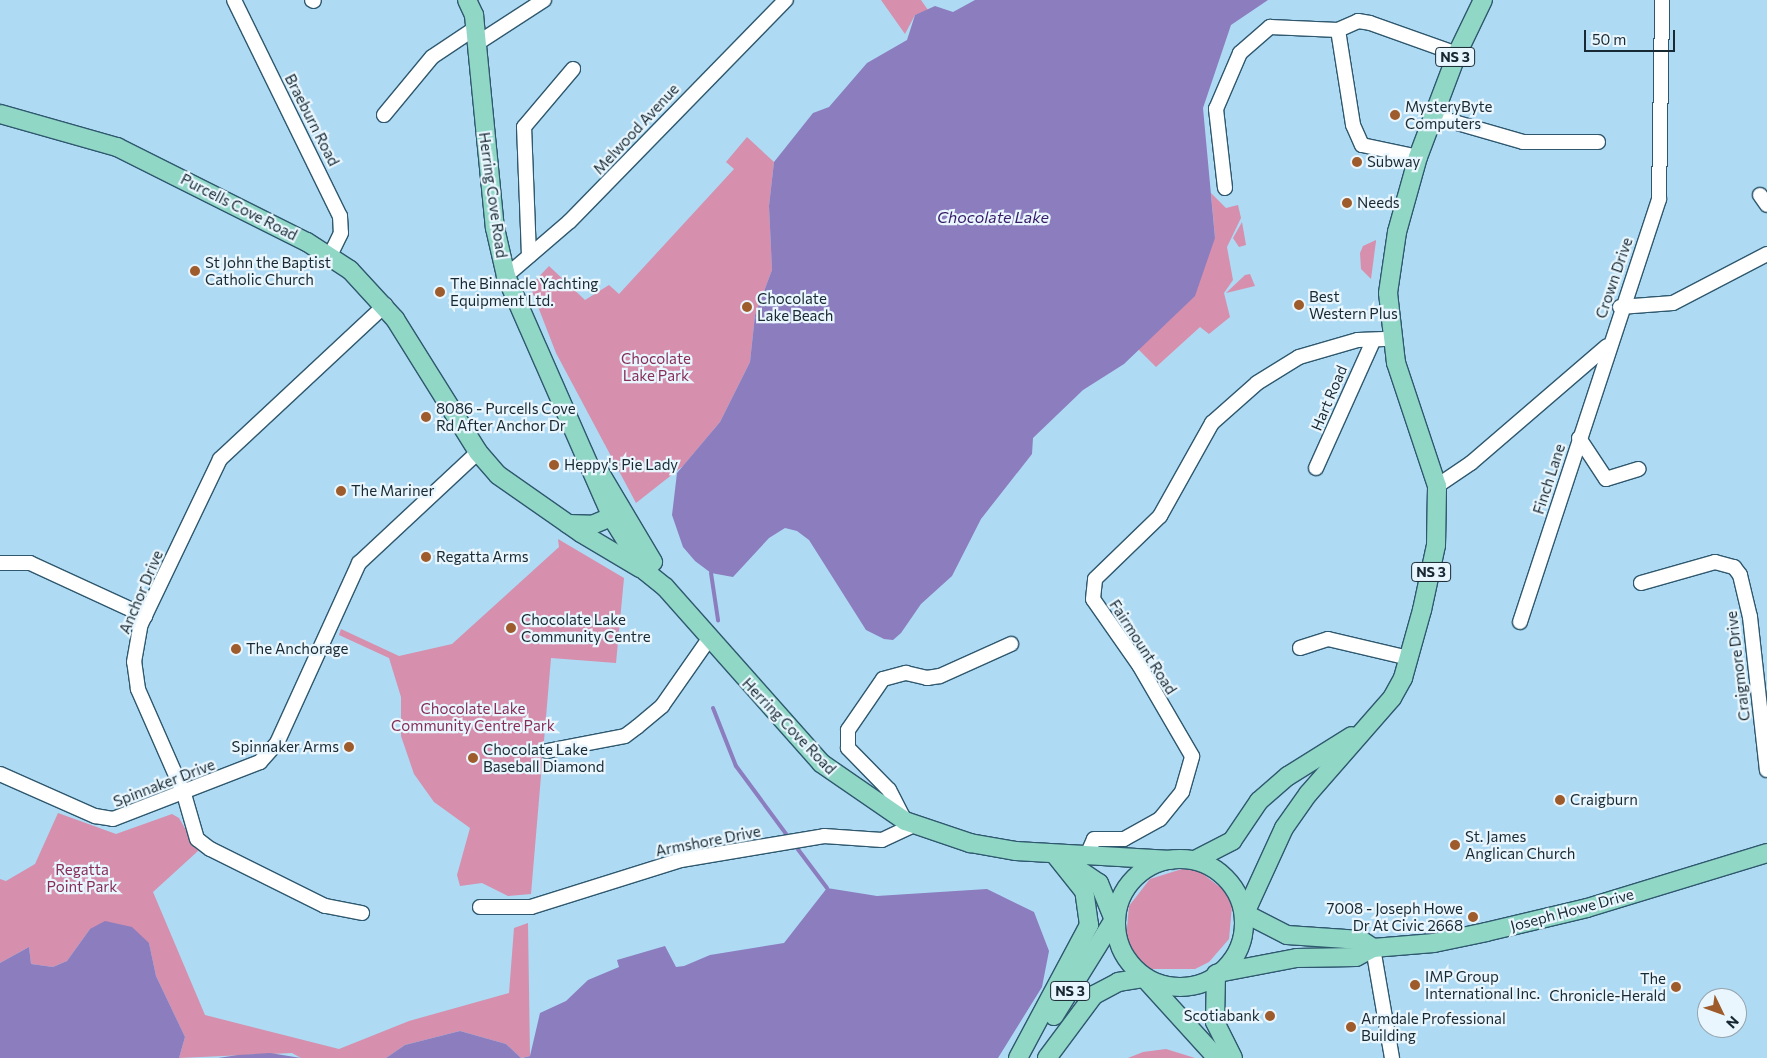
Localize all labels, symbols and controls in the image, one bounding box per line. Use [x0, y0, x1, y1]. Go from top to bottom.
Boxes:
scale bar [1587, 20, 1678, 52]
text: 50 m [1592, 30, 1626, 48]
road number: NS 3 [1435, 46, 1475, 68]
street label: Braeburn Road [281, 71, 343, 169]
street label: Melwood Avenue [589, 80, 683, 178]
place label: MysteryByte Computers [1405, 97, 1492, 132]
marker: MysteryByte Computers [1389, 109, 1401, 121]
street label: Herring Cove Road [475, 131, 511, 259]
place label: Subway [1367, 153, 1420, 171]
marker: Subway [1351, 156, 1363, 168]
street label: Purcells Cove Road [178, 170, 300, 244]
place label: Needs [1357, 194, 1400, 212]
marker: Needs [1341, 197, 1353, 209]
water label: Chocolate Lake [937, 207, 1049, 227]
street label: Crown Drive [1592, 235, 1636, 321]
place label: St John the Baptist Catholic Church [205, 253, 331, 288]
marker: St John the Baptist Catholic Church [189, 265, 201, 277]
place label: The Binnacle Yachting Equipment Ltd. [450, 274, 598, 309]
marker: The Binnacle Yachting Equipment Ltd. [434, 286, 446, 298]
place label: Best Western Plus [1309, 287, 1398, 322]
place label: Chocolate Lake Beach [757, 289, 833, 324]
marker: Best Western Plus [1293, 299, 1305, 311]
marker: Chocolate Lake Beach [741, 301, 753, 313]
park label: Chocolate Lake Park [621, 349, 691, 384]
street label: Hart Road [1307, 363, 1351, 433]
place label: 8086 - Purcells Cove Rd After Anchor Dr [436, 399, 576, 434]
marker: 8086 - Purcells Cove Rd After Anchor Dr [420, 411, 432, 423]
street label: Finch Lane [1529, 442, 1569, 516]
place label: Heppy's Pie Lady [564, 456, 678, 474]
marker: Heppy's Pie Lady [548, 459, 560, 471]
place label: The Mariner [351, 482, 434, 500]
marker: The Mariner [335, 485, 347, 497]
street label: Anchor Drive [115, 548, 167, 636]
place label: Regatta Arms [436, 548, 529, 566]
marker: Regatta Arms [420, 551, 432, 563]
road number: NS 3 [1411, 560, 1451, 584]
street label: Fairmount Road [1106, 596, 1180, 698]
place label: Chocolate Lake Community Centre [521, 610, 651, 645]
street label: Craigmore Drive [1722, 610, 1754, 722]
marker: Chocolate Lake Community Centre [505, 622, 517, 634]
place label: The Anchorage [246, 640, 348, 658]
marker: The Anchorage [230, 643, 242, 655]
street label: Herring Cove Road [738, 674, 840, 778]
park label: Chocolate Lake Community Centre Park [391, 699, 555, 734]
place label: Spinnaker Arms [232, 738, 339, 756]
place label: Chocolate Lake Baseball Diamond [483, 740, 605, 775]
marker: Spinnaker Arms [343, 741, 355, 753]
marker: Chocolate Lake Baseball Diamond [467, 752, 479, 764]
street label: Spinnaker Drive [111, 755, 217, 811]
place label: Craigburn [1570, 791, 1638, 809]
marker: Craigburn [1554, 794, 1566, 806]
street label: Armshore Drive [654, 822, 762, 860]
place label: St. James Anglican Church [1465, 827, 1575, 862]
marker: St. James Anglican Church [1449, 839, 1461, 851]
park label: Regatta Point Park [47, 860, 117, 895]
street label: Joseph Howe Drive [1508, 885, 1636, 935]
place label: 7008 - Joseph Howe Dr At Civic 2668 [1327, 899, 1463, 934]
marker: 7008 - Joseph Howe Dr At Civic 2668 [1467, 911, 1479, 923]
place label: IMP Group International Inc. [1425, 967, 1540, 1002]
place label: The Chronicle-Herald [1549, 969, 1666, 1004]
road number: NS 3 [1050, 979, 1090, 1002]
marker: IMP Group International Inc. [1409, 979, 1421, 991]
marker: The Chronicle-Herald [1670, 981, 1682, 993]
north arrow [1697, 988, 1747, 1038]
place label: Scotiabank [1184, 1007, 1260, 1025]
place label: Armdale Professional Building [1361, 1009, 1506, 1044]
marker: Scotiabank [1264, 1010, 1276, 1022]
text: N [1723, 1013, 1743, 1032]
marker: Armdale Professional Building [1345, 1021, 1357, 1033]

